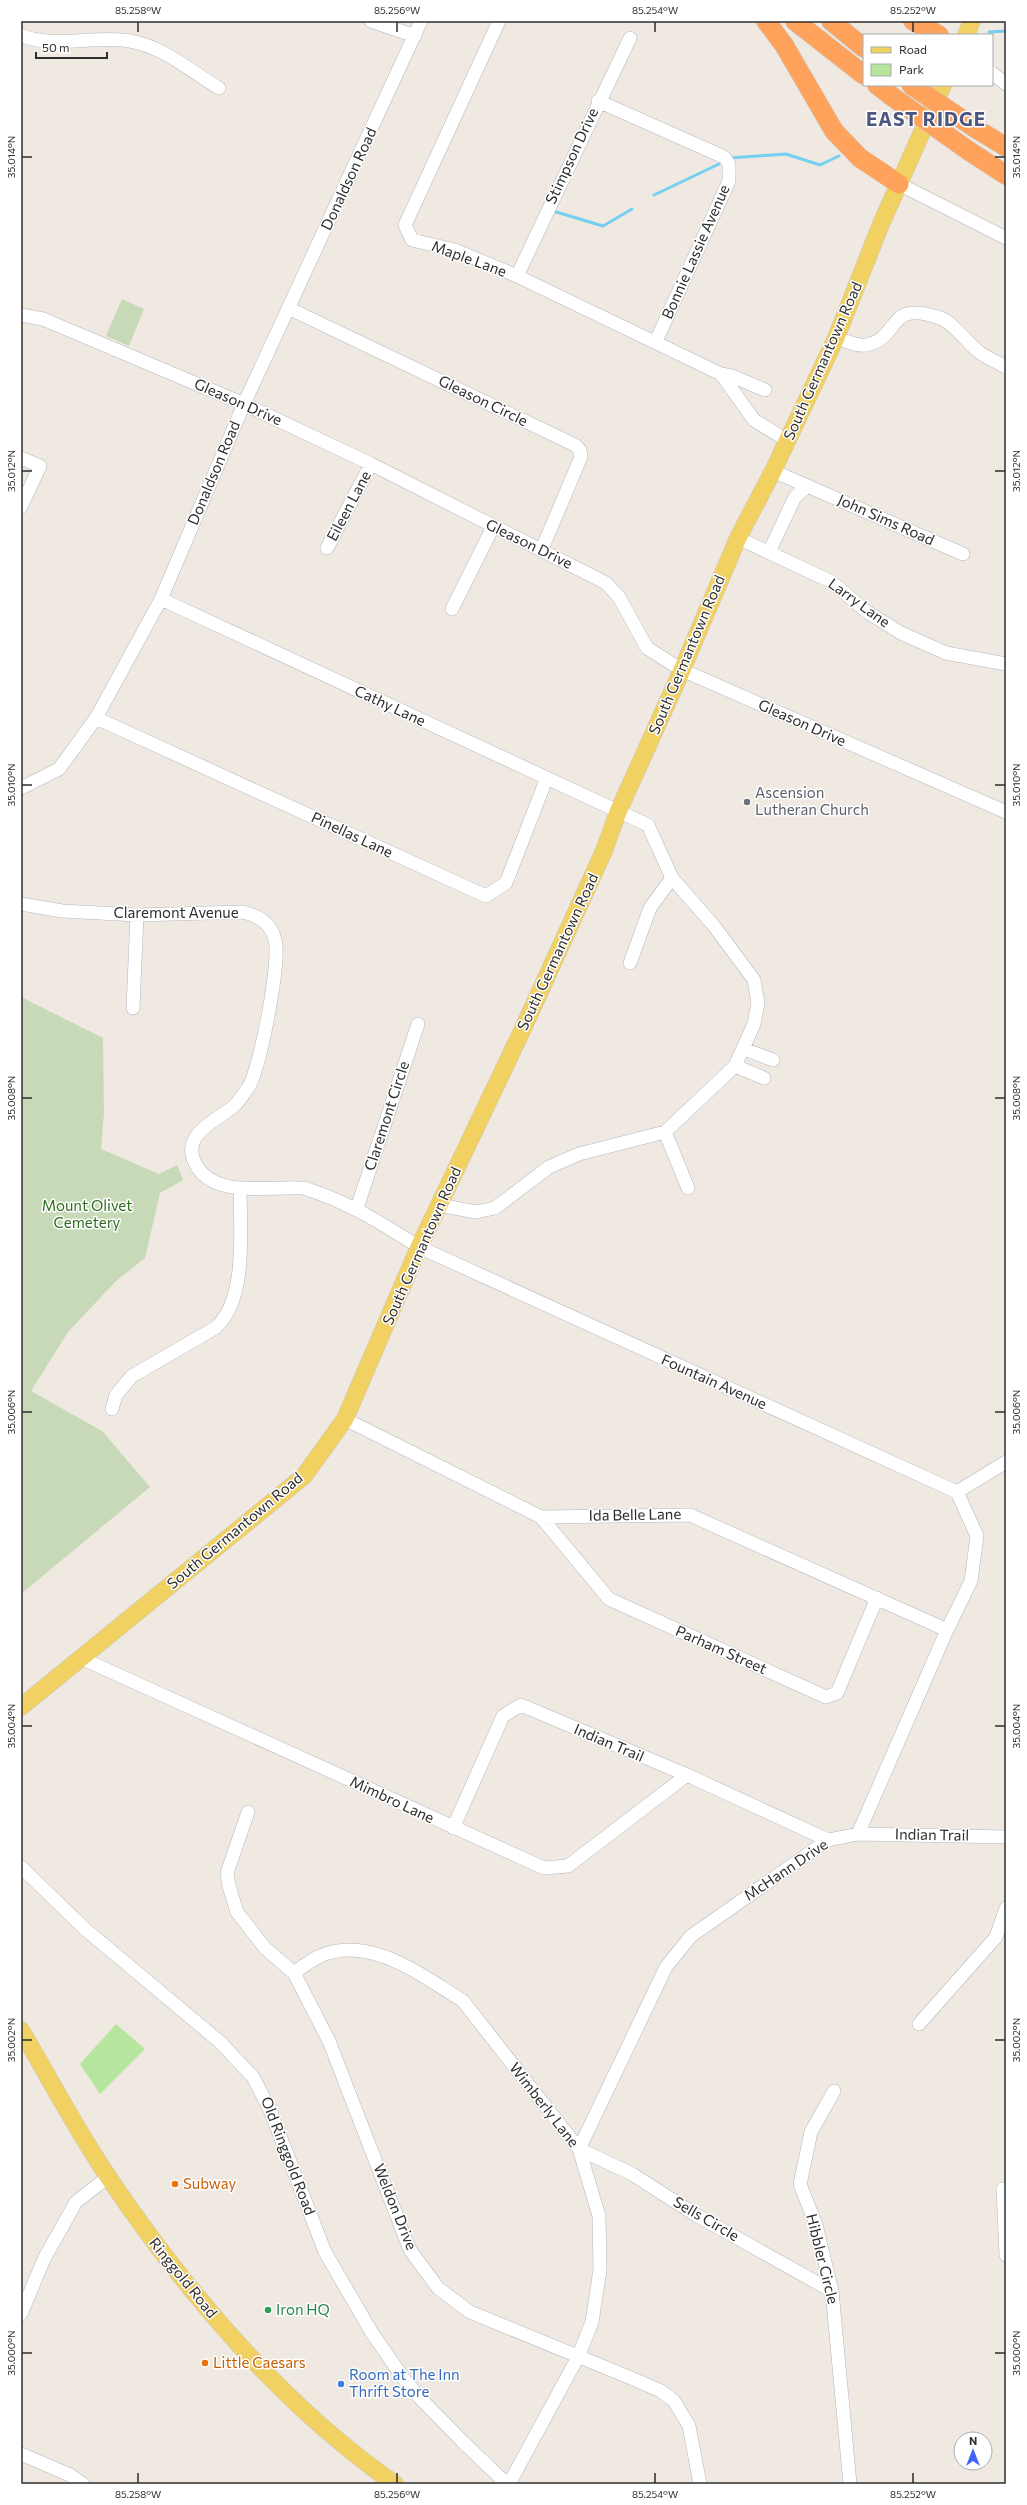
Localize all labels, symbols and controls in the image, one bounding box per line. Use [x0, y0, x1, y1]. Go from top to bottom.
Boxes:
text: 85.258°W [115, 4, 161, 16]
text: 85.256°W [374, 4, 420, 16]
text: 85.254°W [632, 4, 678, 16]
text: 85.252°W [890, 4, 936, 16]
scale bar [36, 34, 107, 60]
legend [863, 34, 993, 86]
text: 50 m [42, 40, 70, 54]
text: Road [899, 42, 927, 56]
text: Park [899, 62, 925, 76]
street label: Stimpson Drive [541, 105, 601, 206]
district label: EAST RIDGE [866, 107, 986, 130]
street label: Donaldson Road [316, 124, 380, 233]
text: 35.014°N [5, 136, 17, 178]
text: 35.014°N [1010, 136, 1022, 178]
street label: Bonnie Lassie Avenue [657, 182, 733, 322]
street label: Maple Lane [429, 236, 509, 280]
street label: South Germantown Road [779, 279, 865, 443]
street label: Gleason Circle [436, 371, 531, 429]
street label: Gleason Drive [192, 374, 285, 428]
street label: Donaldson Road [183, 418, 243, 527]
text: 35.012°N [5, 450, 17, 492]
text: 35.012°N [1010, 450, 1022, 492]
street label: Eileen Lane [322, 467, 374, 544]
street label: John Sims Road [835, 490, 938, 548]
street label: Gleason Drive [483, 514, 576, 572]
street label: South Germantown Road [644, 572, 728, 737]
street label: Larry Lane [825, 574, 894, 631]
street label: Cathy Lane [352, 681, 429, 729]
street label: Gleason Drive [756, 695, 849, 749]
text: 35.010°N [5, 763, 17, 807]
text: 35.010°N [1010, 763, 1022, 807]
place label: Ascension Lutheran Church [755, 783, 869, 818]
marker: Ascension Lutheran Church [742, 797, 752, 807]
street label: Pinellas Lane [309, 807, 396, 861]
street label: South Germantown Road [513, 870, 601, 1033]
street label: Claremont Avenue [113, 903, 239, 921]
street label: Claremont Circle [360, 1059, 412, 1173]
text: 35.008°N [5, 1076, 17, 1120]
text: 35.008°N [1010, 1076, 1022, 1120]
street label: South Germantown Road [378, 1164, 464, 1328]
park label: Mount Olivet Cemetery [42, 1196, 132, 1231]
street label: Fountain Avenue [659, 1350, 770, 1412]
text: 35.006°N [5, 1390, 17, 1434]
text: 35.006°N [1010, 1390, 1022, 1434]
street label: South Germantown Road [163, 1468, 306, 1592]
street label: Ida Belle Lane [589, 1504, 681, 1524]
street label: Parham Street [673, 1621, 770, 1677]
text: 35.004°N [5, 1704, 17, 1748]
text: 35.004°N [1010, 1704, 1022, 1748]
street label: Indian Trail [572, 1719, 647, 1765]
street label: Mimbro Lane [348, 1772, 437, 1826]
street label: Indian Trail [895, 1824, 969, 1844]
street label: McHann Drive [740, 1835, 831, 1904]
text: 35.002°N [5, 2018, 17, 2062]
text: 35.002°N [1010, 2018, 1022, 2062]
street label: Wimberly Lane [506, 2058, 583, 2150]
street label: Old Ringgold Road [258, 2094, 320, 2217]
street label: Weldon Drive [370, 2161, 421, 2252]
place label: Subway [183, 2174, 236, 2192]
marker: Subway [170, 2179, 180, 2189]
street label: Sells Circle [670, 2192, 743, 2244]
street label: Hibbler Circle [803, 2212, 843, 2306]
street label: Ringgold Road [146, 2234, 222, 2321]
place label: Iron HQ [276, 2300, 330, 2318]
marker: Iron HQ [263, 2305, 273, 2315]
text: 35.000°N [5, 2330, 17, 2376]
text: 35.000°N [1010, 2330, 1022, 2376]
place label: Little Caesars [213, 2353, 306, 2371]
marker: Little Caesars [200, 2358, 210, 2368]
place label: Room at The Inn Thrift Store [349, 2365, 460, 2400]
marker: Room at The Inn Thrift Store [336, 2379, 346, 2389]
north arrow [953, 2431, 993, 2471]
text: N [969, 2434, 977, 2447]
text: 85.258°W [115, 2488, 161, 2500]
text: 85.256°W [374, 2488, 420, 2500]
text: 85.254°W [632, 2488, 678, 2500]
text: 85.252°W [890, 2488, 936, 2500]

